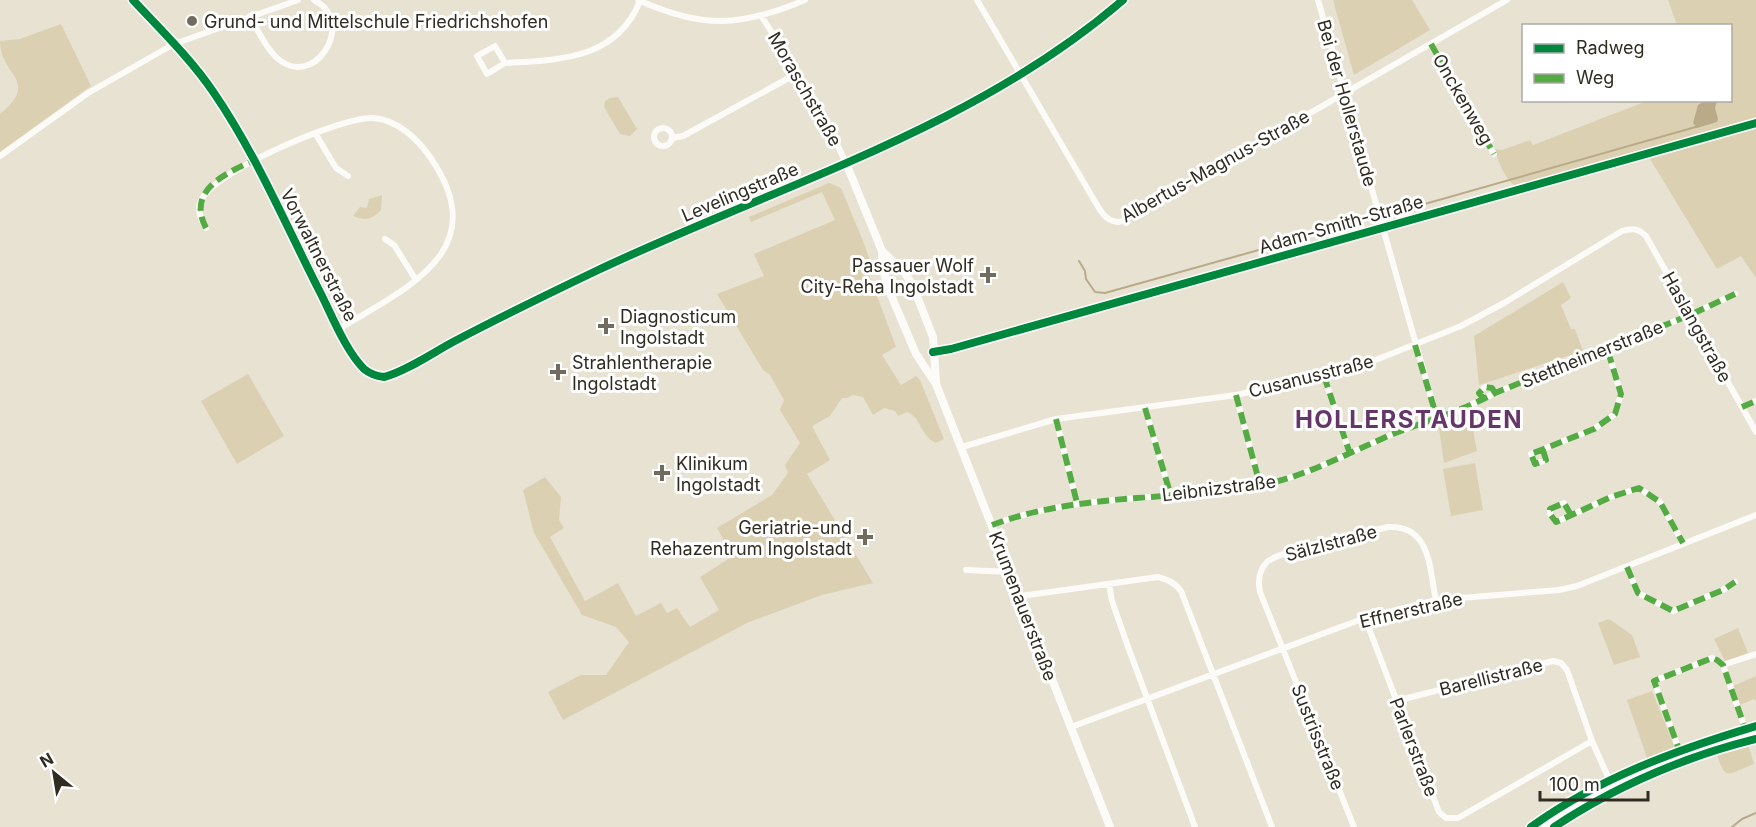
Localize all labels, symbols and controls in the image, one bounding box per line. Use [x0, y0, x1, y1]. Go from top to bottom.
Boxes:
place label: Grund- und Mittelschule Friedrichshofen [204, 11, 548, 32]
marker: Grund- und Mittelschule Friedrichshofen [185, 14, 199, 28]
street label: Bei der Hollerstaude [1313, 17, 1381, 189]
legend [1522, 24, 1732, 102]
street label: Moraschstraße [764, 28, 846, 150]
text: Radweg [1576, 37, 1645, 58]
street label: Onckenweg [1429, 50, 1497, 148]
text: Weg [1576, 67, 1614, 88]
street label: Albertus-Magnus-Straße [1117, 105, 1313, 227]
street label: Levelingstraße [678, 158, 802, 226]
street label: Vorwaltnerstraße [276, 185, 362, 325]
street label: Adam-Smith-Straße [1256, 190, 1426, 258]
place label: Passauer Wolf City-Reha Ingolstadt [801, 255, 974, 297]
marker: Passauer Wolf City-Reha Ingolstadt [979, 266, 997, 284]
street label: Haslangstraße [1658, 268, 1736, 386]
place label: Diagnosticum Ingolstadt [620, 306, 736, 348]
street label: Stettheimerstraße [1518, 316, 1666, 392]
marker: Diagnosticum Ingolstadt [597, 317, 615, 335]
street label: Cusanusstraße [1246, 350, 1376, 402]
place label: Strahlentherapie Ingolstadt [572, 352, 712, 394]
marker: Strahlentherapie Ingolstadt [549, 363, 567, 381]
district label: HOLLERSTAUDEN [1295, 405, 1523, 434]
place label: Klinikum Ingolstadt [676, 453, 761, 495]
marker: Klinikum Ingolstadt [653, 464, 671, 482]
street label: Leibnizstraße [1161, 471, 1277, 505]
place label: Geriatrie-und Rehazentrum Ingolstadt [650, 517, 852, 559]
street label: Sälzlstraße [1283, 521, 1379, 565]
marker: Geriatrie-und Rehazentrum Ingolstadt [856, 528, 874, 546]
street label: Krumenauerstraße [985, 528, 1061, 684]
street label: Effnerstraße [1357, 588, 1465, 632]
street label: Barellistraße [1437, 654, 1545, 700]
street label: Sustrisstraße [1287, 681, 1349, 793]
street label: Parlerstraße [1386, 695, 1442, 799]
north arrow [24, 743, 84, 803]
text: N [36, 748, 57, 772]
scale bar [1540, 764, 1648, 802]
text: 100 m [1549, 774, 1600, 795]

